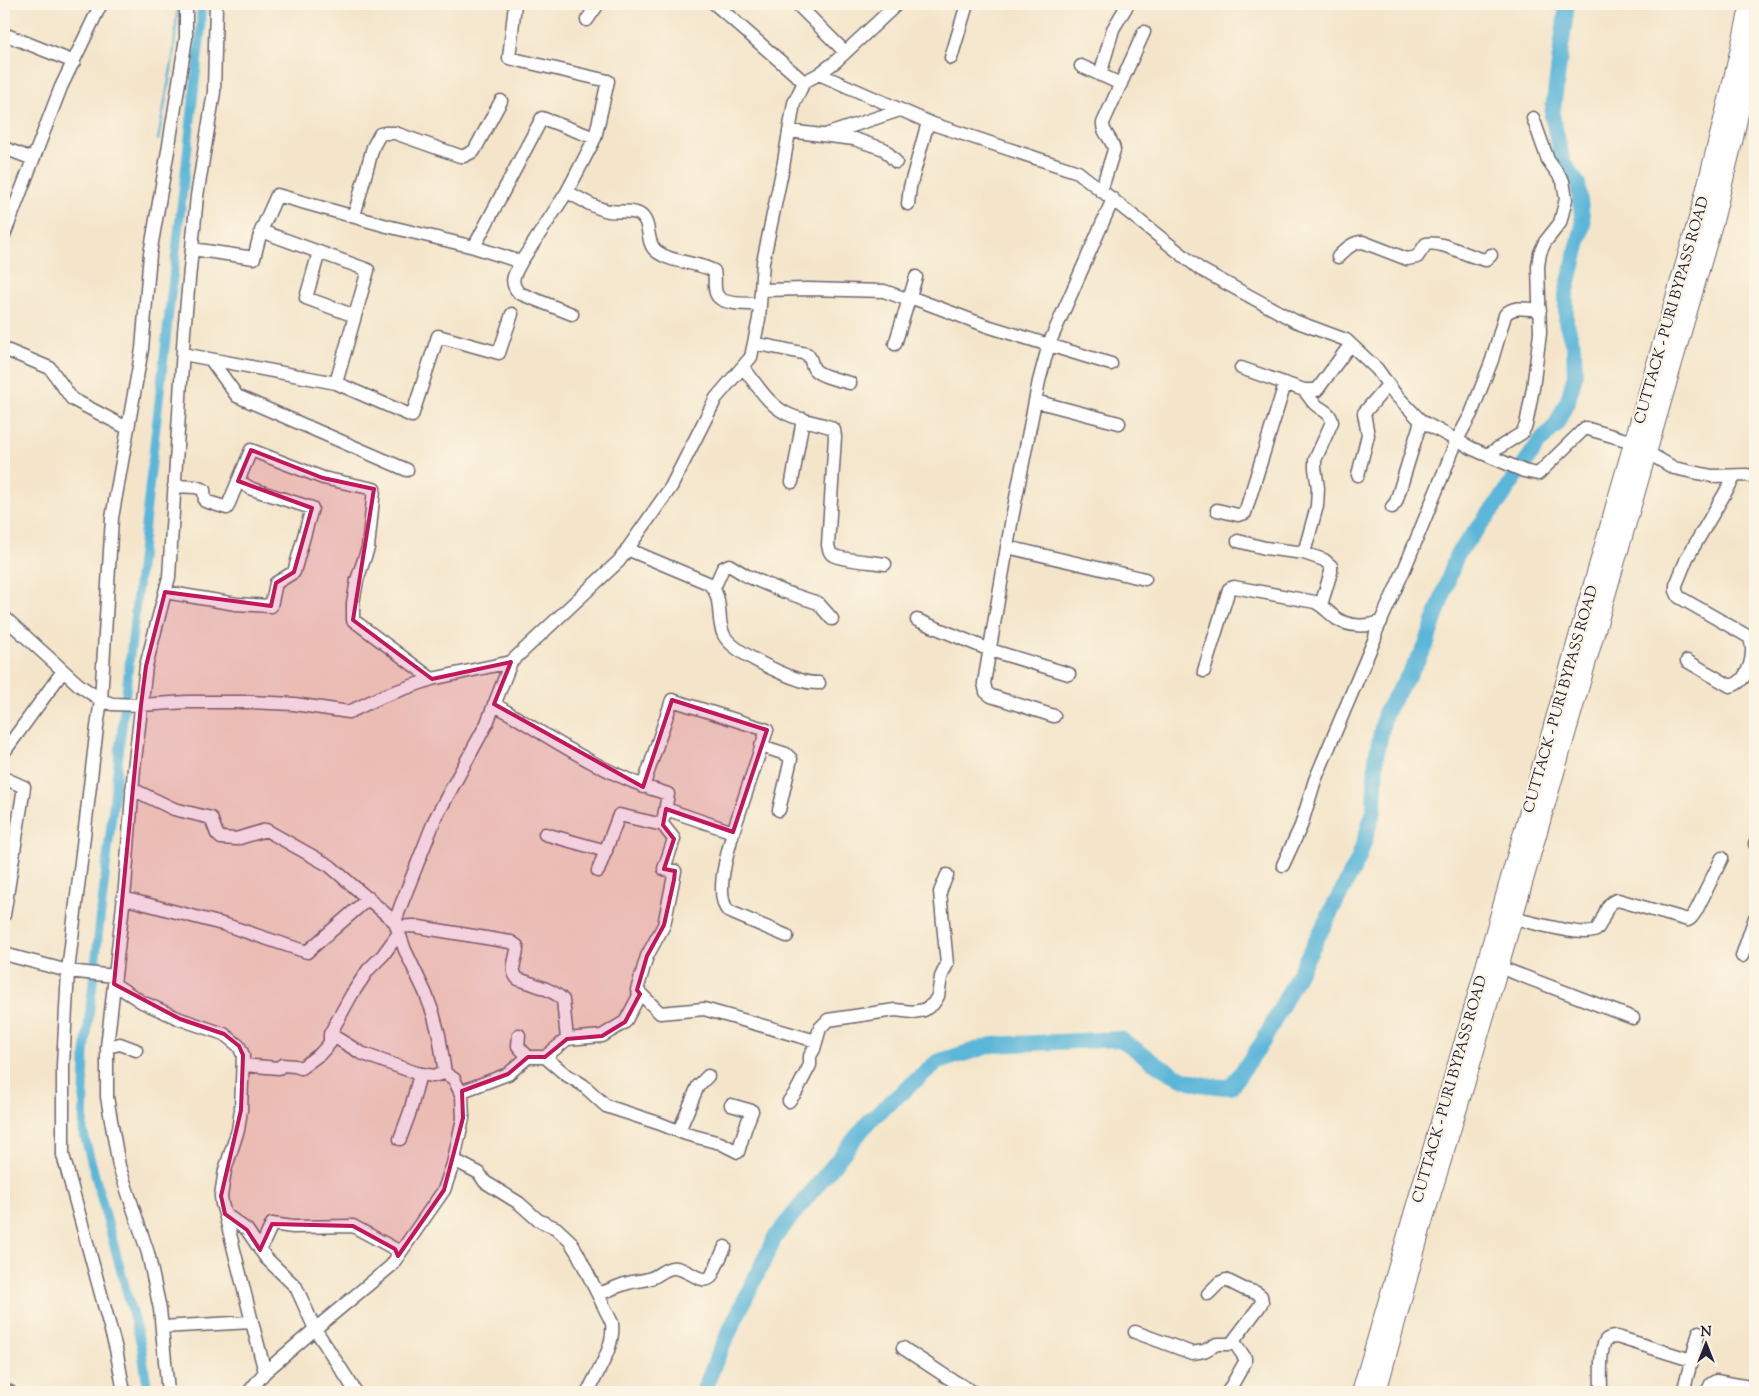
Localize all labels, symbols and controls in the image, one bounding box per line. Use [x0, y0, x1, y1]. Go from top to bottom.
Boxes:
street label: CUTTACK - PURI BYPASS ROAD [1630, 194, 1715, 427]
street label: CUTTACK - PURI BYPASS ROAD [1519, 583, 1604, 816]
street label: CUTTACK - PURI BYPASS ROAD [1408, 973, 1493, 1206]
north arrow [1682, 1318, 1732, 1368]
text: N [1700, 1323, 1712, 1343]

